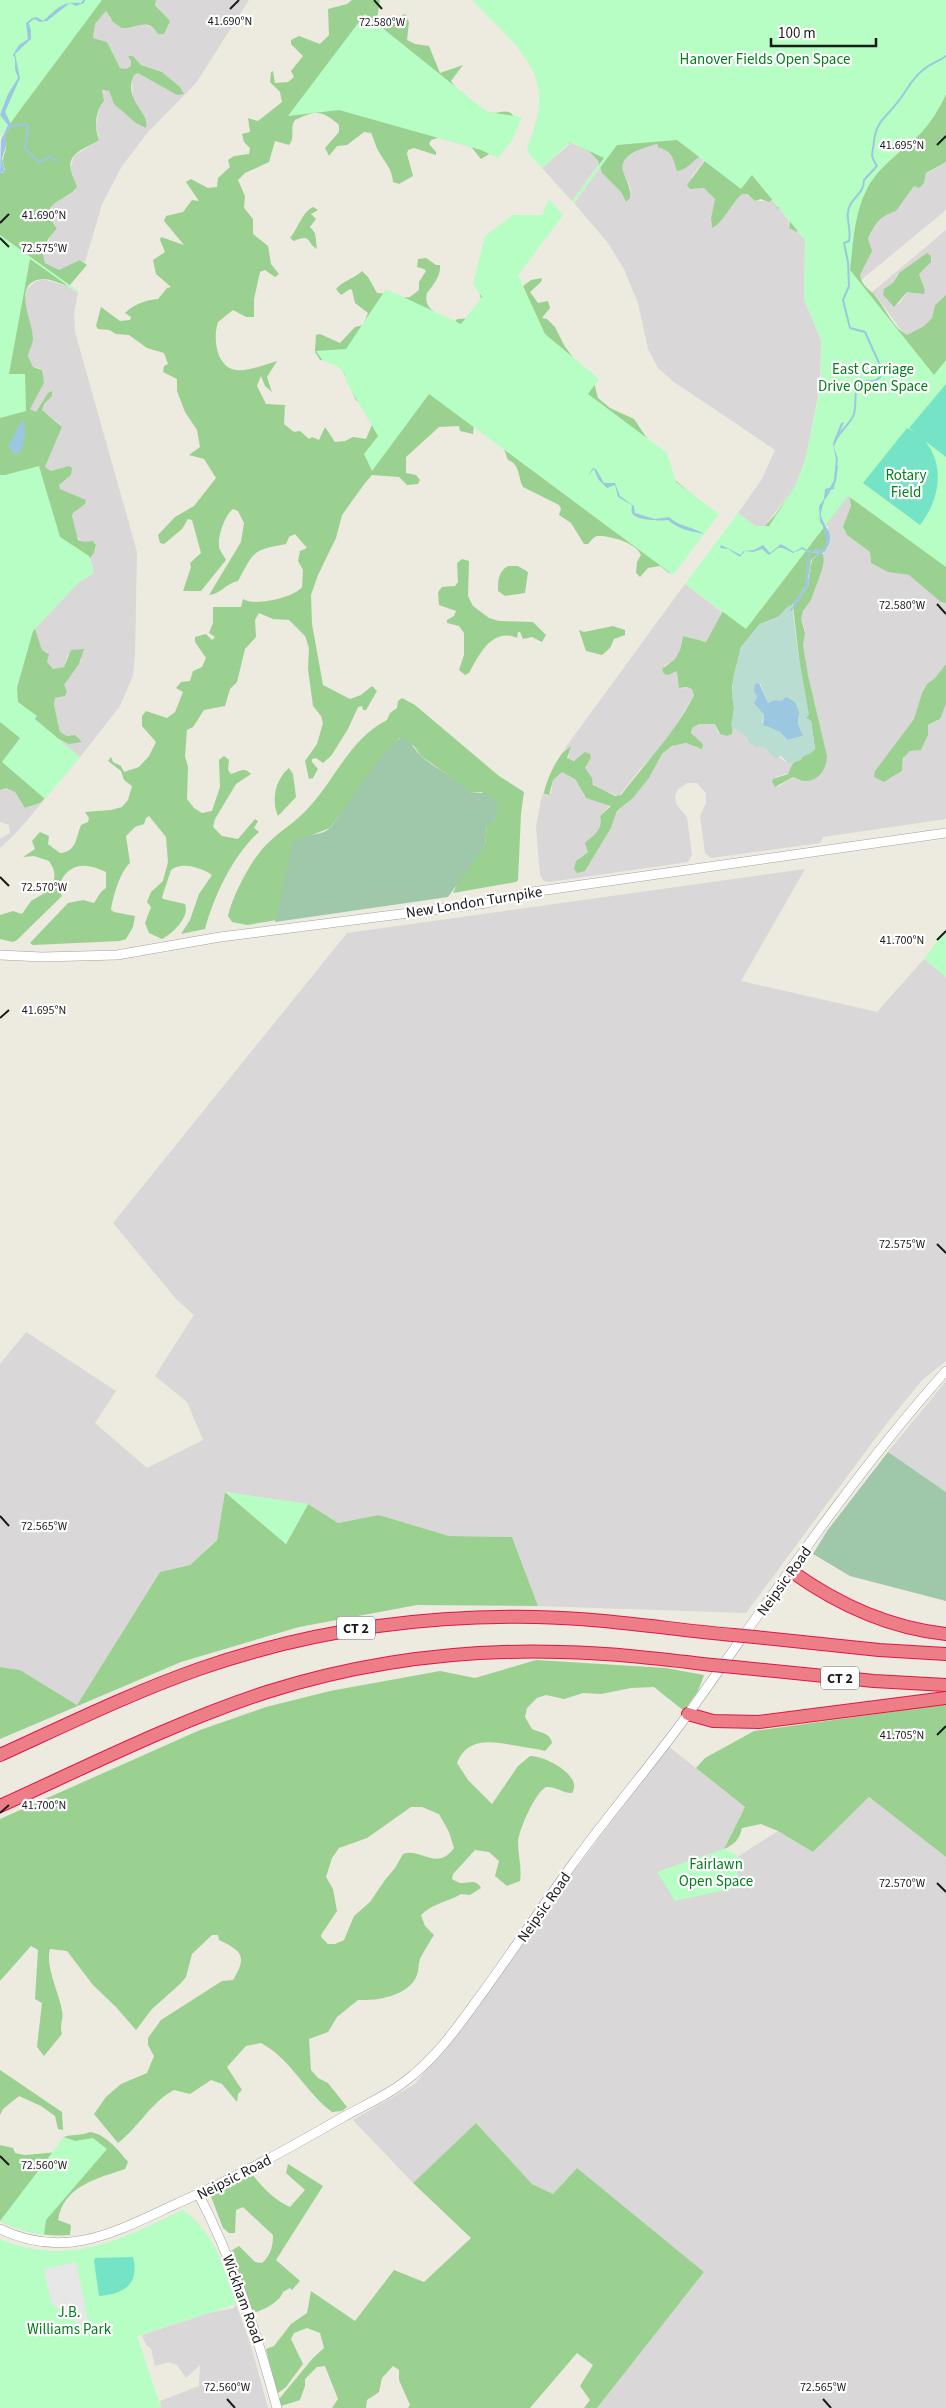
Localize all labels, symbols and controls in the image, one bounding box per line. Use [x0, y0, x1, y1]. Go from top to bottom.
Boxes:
text: 41.690°N [208, 13, 252, 30]
text: 72.580°W [359, 14, 406, 31]
scale bar [771, 15, 876, 47]
text: 100 m [778, 23, 816, 44]
park label: Hanover Fields Open Space [680, 49, 850, 70]
text: 41.695°N [880, 137, 924, 154]
text: 41.690°N [22, 207, 66, 224]
text: 72.575°W [21, 240, 68, 257]
park label: East Carriage Drive Open Space [818, 359, 928, 397]
park label: Rotary Field [885, 465, 927, 503]
text: 72.580°W [879, 597, 926, 614]
text: 72.570°W [21, 879, 68, 896]
street label: New London Turnpike [404, 881, 544, 924]
text: 41.700°N [880, 932, 924, 949]
text: 41.695°N [22, 1002, 66, 1019]
text: 72.575°W [879, 1236, 926, 1253]
text: 72.565°W [21, 1518, 68, 1535]
street label: Neipsic Road [752, 1542, 817, 1620]
road number: CT 2 [337, 1616, 375, 1640]
road number: CT 2 [821, 1666, 859, 1690]
text: 41.705°N [880, 1727, 924, 1744]
text: 41.700°N [22, 1797, 66, 1814]
park label: Fairlawn Open Space [679, 1854, 753, 1892]
street label: Neipsic Road [513, 1868, 576, 1947]
text: 72.570°W [879, 1875, 926, 1892]
street label: Neipsic Road [193, 2150, 275, 2205]
text: 72.560°W [21, 2157, 68, 2174]
street label: Wickham Road [217, 2252, 268, 2347]
park label: J.B. Williams Park [27, 2302, 112, 2340]
text: 72.560°W [204, 2379, 251, 2396]
text: 72.565°W [800, 2379, 847, 2396]

